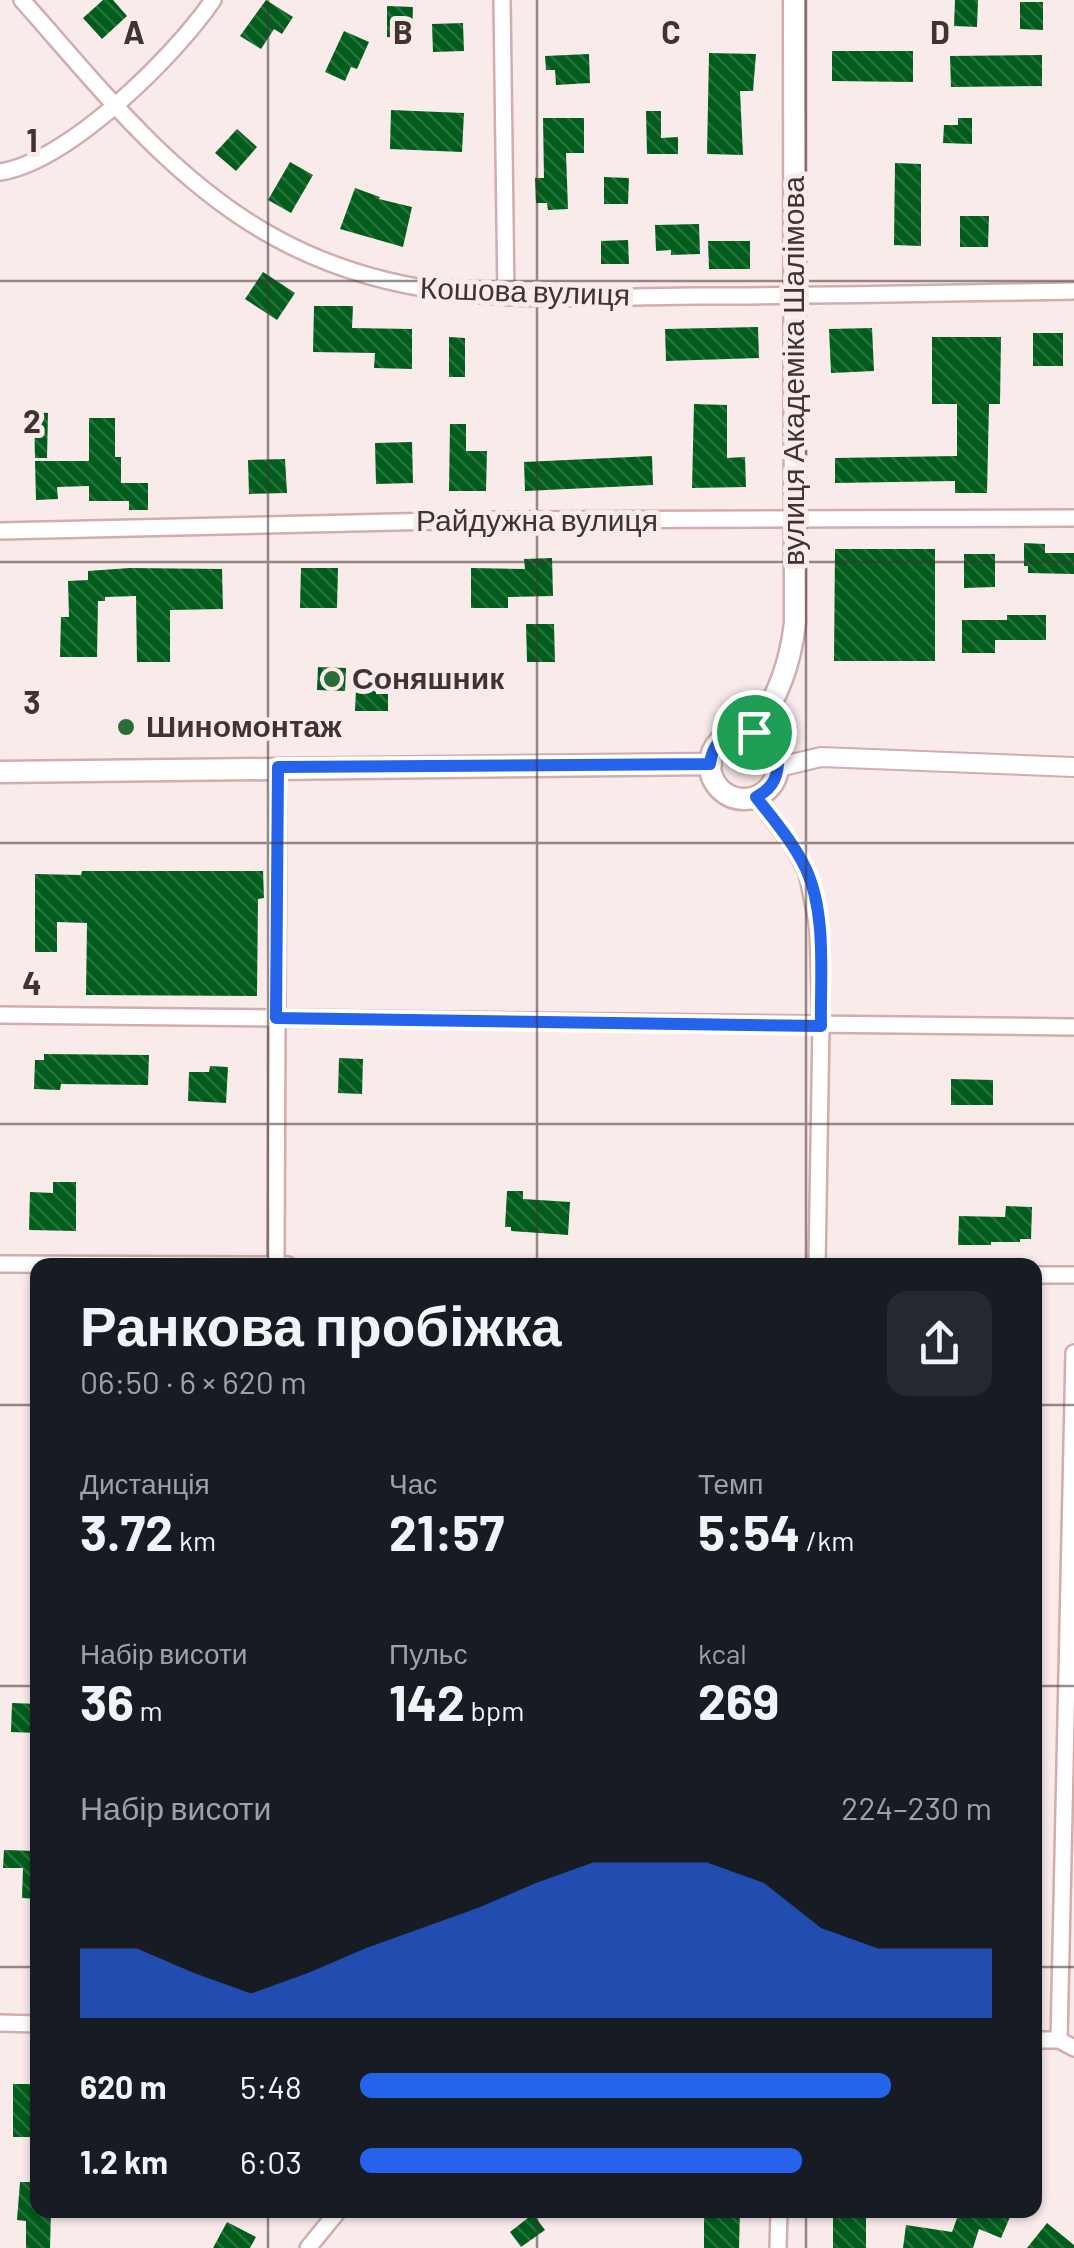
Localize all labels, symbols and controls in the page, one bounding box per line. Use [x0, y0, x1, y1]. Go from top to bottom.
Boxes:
text: A [123, 12, 145, 50]
text: B [393, 12, 413, 50]
text: C [661, 12, 681, 50]
text: D [930, 12, 950, 50]
text: 1 [26, 120, 38, 158]
street label: вулиця Академіка Шалімова [774, 176, 810, 566]
street label: Кошова вулиця [419, 268, 631, 312]
text: 2 [23, 401, 41, 439]
street label: Райдужна вулиця [416, 501, 658, 537]
place label: Соняшник [352, 659, 505, 695]
marker: Соняшник [321, 668, 343, 690]
text: 3 [23, 682, 41, 720]
pin [712, 690, 797, 775]
icon: arrive [727, 705, 782, 760]
place label: Шиномонтаж [146, 707, 342, 743]
marker: Шиномонтаж [115, 716, 137, 738]
text: 4 [22, 963, 42, 1001]
text: Ранкова пробіжка [80, 1291, 562, 1357]
button: share [887, 1291, 992, 1396]
text: 06:50 · 6 × 620 m [80, 1362, 307, 1400]
text: Дистанція [80, 1466, 210, 1500]
text: Час [389, 1466, 437, 1500]
text: Темп [698, 1466, 764, 1500]
text: 3.72 [80, 1501, 173, 1561]
text: 21:57 [389, 1501, 504, 1561]
text: 5:54 [698, 1501, 800, 1561]
text: km [173, 1523, 216, 1557]
text: /km [800, 1523, 854, 1557]
text: Набір висоти [80, 1636, 247, 1670]
text: Пульс [389, 1636, 467, 1670]
text: kcal [698, 1636, 747, 1670]
text: 269 [698, 1670, 779, 1730]
text: 36 [80, 1671, 134, 1731]
text: 142 [389, 1671, 465, 1731]
text: m [134, 1693, 163, 1727]
text: bpm [465, 1693, 524, 1727]
text: Набір висоти [80, 1788, 271, 1826]
text: 224–230 m [841, 1788, 992, 1826]
text: 620 m [80, 2067, 166, 2105]
text: 5:48 [240, 2067, 302, 2105]
text: 1.2 km [80, 2142, 168, 2180]
text: 6:03 [240, 2142, 302, 2180]

